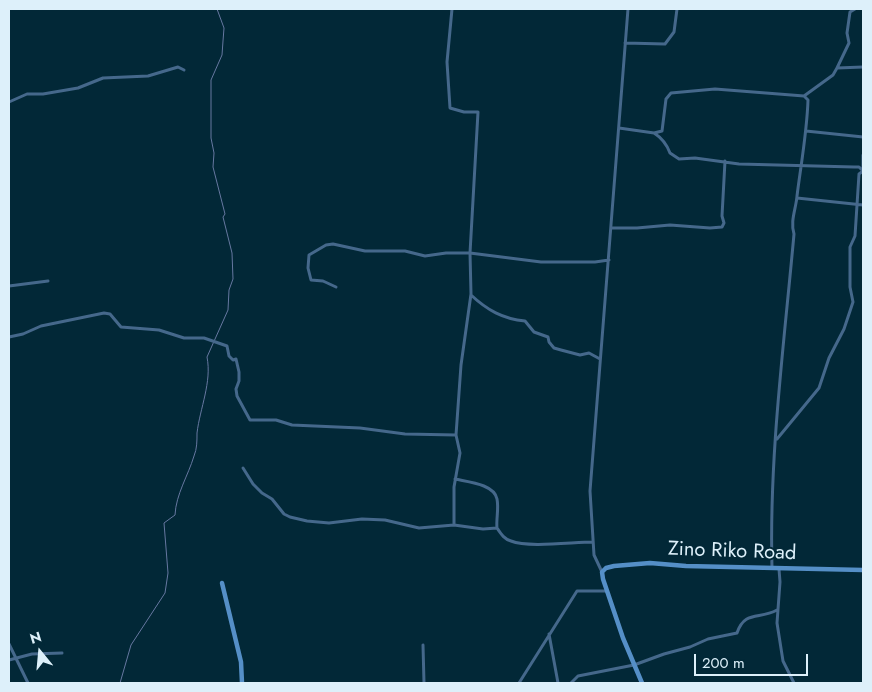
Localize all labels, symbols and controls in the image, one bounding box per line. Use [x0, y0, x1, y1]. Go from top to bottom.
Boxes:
street label: Zino Riko Road [667, 538, 797, 566]
text: N [27, 626, 44, 649]
north arrow [15, 627, 65, 677]
scale bar [697, 644, 811, 676]
text: 200 m [702, 652, 745, 674]

